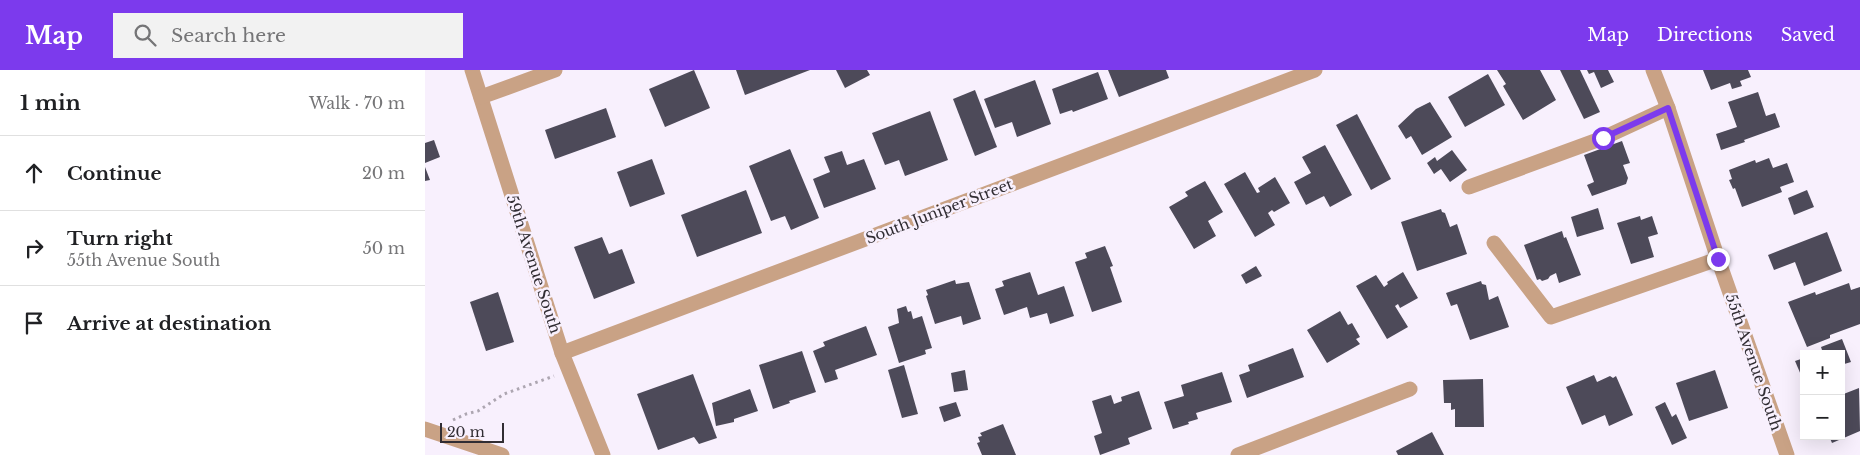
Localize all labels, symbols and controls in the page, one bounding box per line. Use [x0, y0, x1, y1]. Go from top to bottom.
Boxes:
search box [113, 13, 463, 58]
text: Map [25, 21, 83, 50]
icon: search [131, 21, 159, 49]
text: Search here [171, 24, 286, 47]
text: Map [1587, 24, 1629, 46]
text: Directions [1657, 24, 1753, 46]
text: Saved [1781, 24, 1835, 46]
text: 1 min [20, 90, 81, 116]
text: Walk · 70 m [309, 93, 405, 113]
route start [1592, 127, 1615, 150]
icon: ahead [20, 159, 48, 187]
text: Continue [67, 162, 162, 185]
text: 20 m [362, 163, 405, 183]
street label: South Juniper Street [863, 174, 1015, 248]
street label: 59th Avenue South [503, 192, 565, 336]
text: Turn right [67, 227, 173, 250]
icon: right [20, 234, 48, 262]
text: 50 m [363, 238, 405, 258]
route end [1707, 248, 1730, 271]
text: 55th Avenue South [67, 250, 220, 270]
street label: 55th Avenue South [1722, 291, 1786, 433]
icon: arrive [20, 309, 48, 337]
text: Arrive at destination [67, 312, 271, 335]
map controls [1800, 350, 1845, 440]
button: + [1800, 350, 1845, 395]
button: − [1800, 395, 1845, 440]
scale bar [440, 420, 504, 443]
text: 20 m [447, 423, 485, 441]

